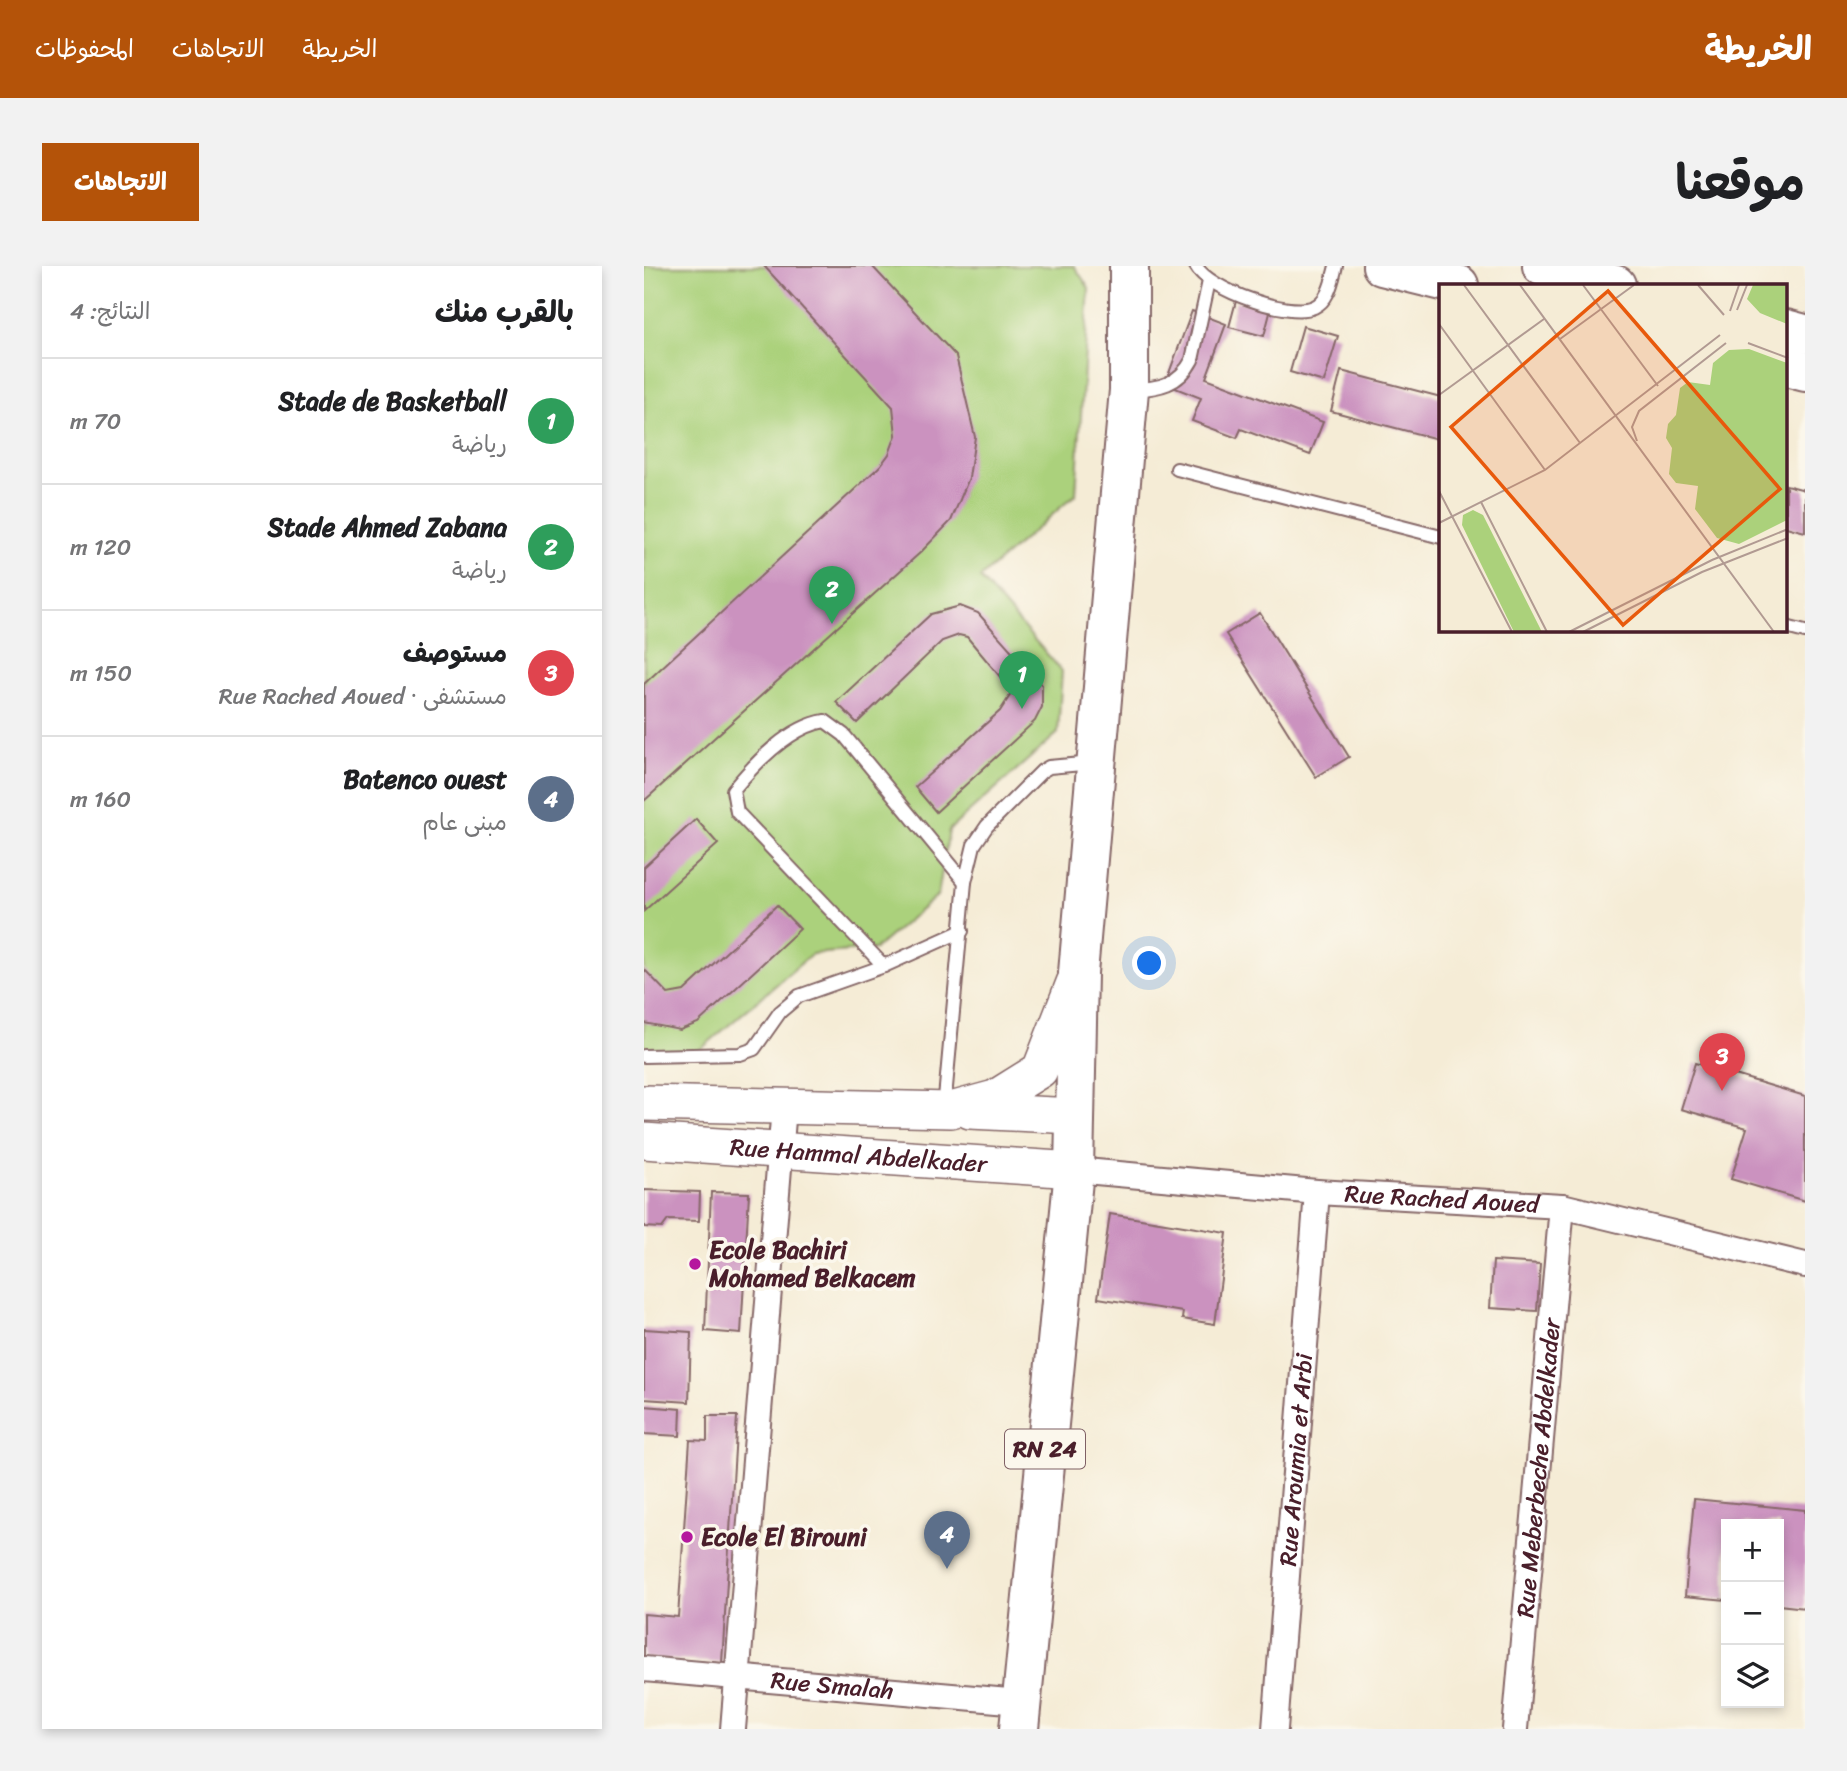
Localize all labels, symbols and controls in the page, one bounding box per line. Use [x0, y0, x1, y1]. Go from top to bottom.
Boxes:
text: الخريطة [1705, 20, 1812, 78]
text: المحفوظات [35, 28, 134, 70]
text: الاتجاهات [172, 28, 265, 70]
text: الخريطة [303, 28, 377, 70]
text: موقعنا [1675, 139, 1805, 226]
button: الاتجاهات [42, 143, 199, 221]
inset map [1439, 284, 1787, 632]
text: بالقرب منك [435, 285, 574, 339]
text: النتائج: 4 [70, 291, 150, 332]
text: Stade de Basketball [278, 378, 507, 424]
text: 70 m [70, 401, 121, 442]
text: 1 [546, 401, 556, 442]
text: رياضة [452, 424, 507, 465]
text: Stade Ahmed Zabana [268, 504, 507, 550]
text: 120 m [70, 527, 131, 568]
text: 2 [544, 527, 558, 568]
text: رياضة [452, 550, 507, 591]
pin: 2 [809, 566, 855, 624]
text: مستوصف [403, 630, 507, 676]
pin: 1 [999, 651, 1045, 709]
text: 150 m [70, 653, 132, 694]
text: 3 [545, 653, 557, 694]
text: مستشفى · Rue Rached Aoued [219, 676, 507, 717]
text: Batenco ouest [343, 756, 507, 802]
text: 160 m [70, 779, 131, 820]
text: 4 [544, 779, 558, 820]
text: مبنى عام [422, 802, 507, 843]
your location [1132, 946, 1166, 980]
pin: 3 [1699, 1033, 1745, 1091]
street label: Rue Hammal Abdelkader [729, 1126, 990, 1185]
street label: Rue Rached Aoued [1344, 1173, 1542, 1226]
place label: Ecole Bachiri Mohamed Belkacem [708, 1229, 916, 1299]
marker: Ecole Bachiri Mohamed Belkacem [687, 1256, 703, 1272]
street label: Rue Meberbeche Abdelkader [1504, 1314, 1573, 1620]
street label: Rue Aroumia et Arbi [1267, 1351, 1325, 1568]
road number: RN 24 [1005, 1430, 1085, 1468]
pin: 4 [924, 1511, 970, 1569]
place label: Ecole El Birouni [701, 1516, 868, 1558]
map controls [1721, 1519, 1784, 1708]
button: + [1721, 1519, 1784, 1582]
marker: Ecole El Birouni [679, 1529, 695, 1545]
button: − [1721, 1582, 1784, 1645]
button: layers [1721, 1645, 1784, 1708]
street label: Rue Smalah [769, 1659, 895, 1712]

